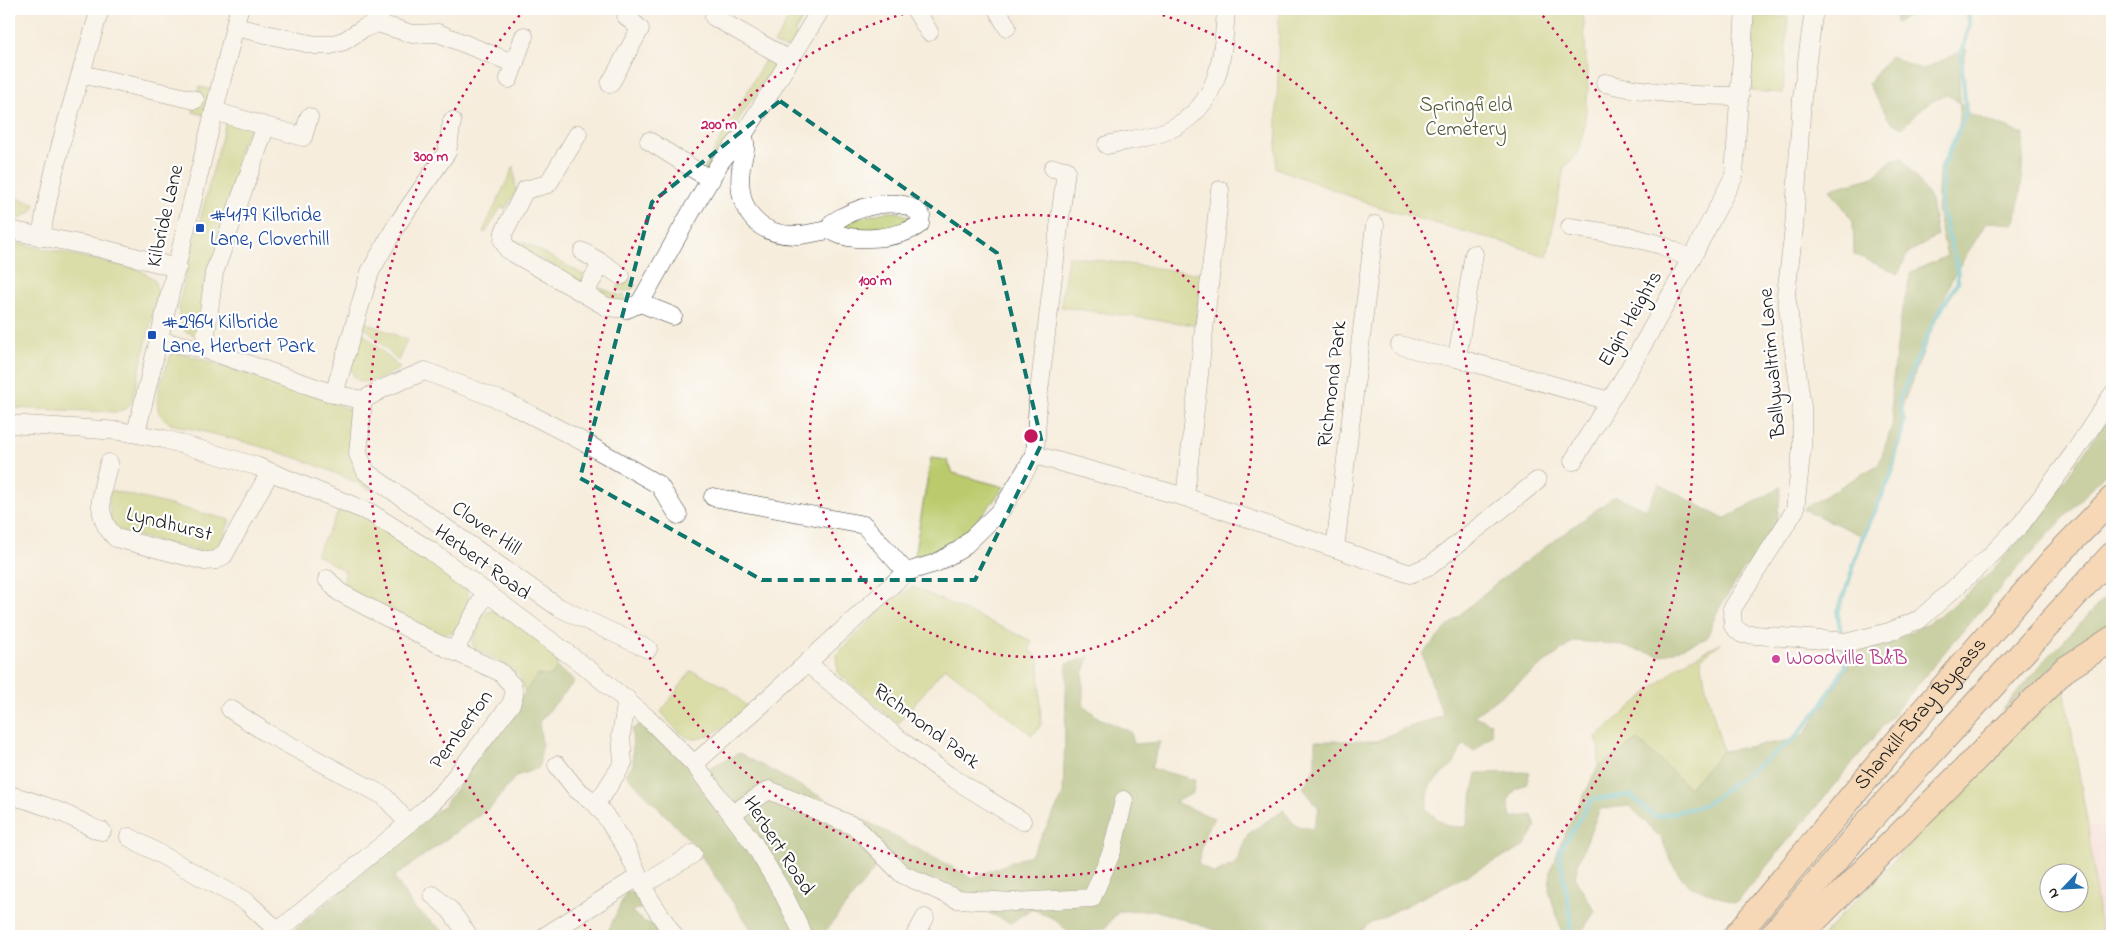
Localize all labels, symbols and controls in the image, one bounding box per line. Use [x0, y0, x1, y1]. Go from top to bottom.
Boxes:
park label: Springfield Cemetery [1419, 91, 1513, 147]
text: 200 m [700, 114, 737, 136]
text: 300 m [413, 146, 449, 168]
street label: Kilbride Lane [140, 161, 192, 270]
place label: #4179 Kilbride Lane, Cloverhill [210, 201, 329, 255]
marker: #4179 Kilbride Lane, Cloverhill [194, 222, 206, 234]
street label: Elgin Heights [1591, 265, 1672, 374]
text: 100 m [858, 270, 892, 292]
street label: Ballywaltrim Lane [1751, 286, 1797, 440]
place label: #2964 Kilbride Lane, Herbert Park [162, 308, 316, 362]
street label: Richmond Park [1310, 318, 1356, 449]
marker: #2964 Kilbride Lane, Herbert Park [146, 329, 158, 341]
centre of rings [1022, 427, 1040, 445]
street label: Clover Hill [445, 494, 527, 564]
street label: Lyndhurst [122, 500, 215, 552]
street label: Herbert Road [427, 518, 537, 608]
street label: Shankill-Bray Bypass [1848, 631, 1995, 797]
place label: Woodville B&B [1786, 644, 1907, 674]
marker: Woodville B&B [1770, 653, 1782, 665]
street label: Richmond Park [866, 677, 986, 778]
street label: Pemberton [423, 684, 501, 776]
street label: Herbert Road [735, 790, 821, 902]
north arrow [2038, 862, 2088, 912]
text: N [2042, 884, 2065, 902]

